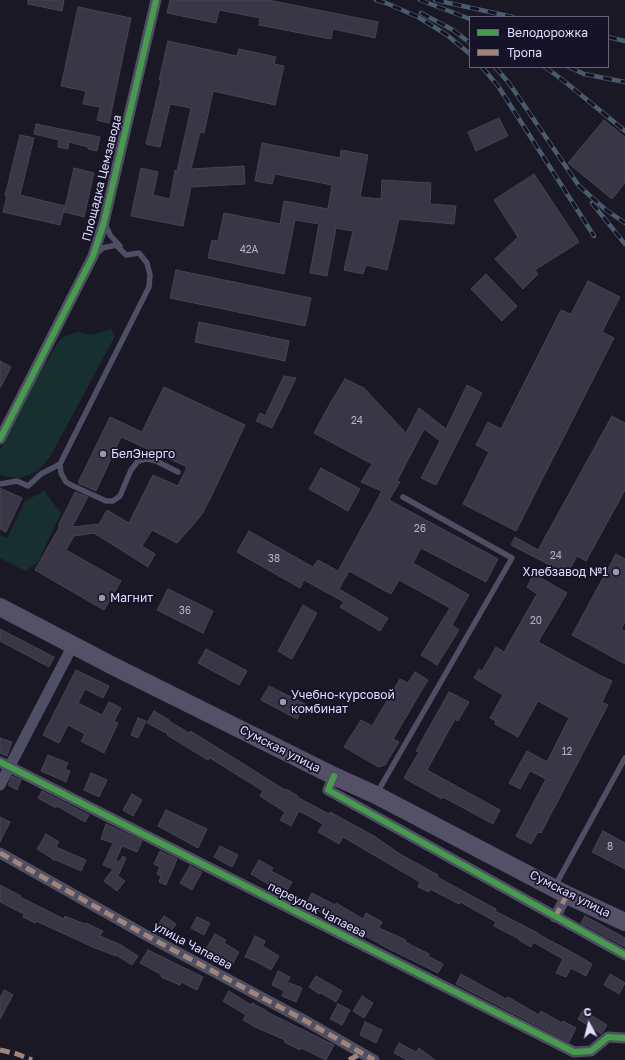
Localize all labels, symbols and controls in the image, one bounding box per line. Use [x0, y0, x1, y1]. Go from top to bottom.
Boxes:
legend [469, 16, 609, 68]
text: Велодорожка [507, 25, 588, 40]
text: Тропа [507, 45, 542, 60]
street label: Площадка Цемзавода [79, 113, 125, 243]
house number: 42А [240, 244, 258, 256]
house number: 24 [351, 415, 363, 427]
place label: БелЭнерго [111, 447, 175, 461]
marker: БелЭнерго [98, 449, 108, 459]
house number: 26 [414, 523, 426, 535]
house number: 24 [550, 550, 562, 562]
house number: 38 [268, 553, 280, 565]
place label: Хлебзавод №1 [523, 565, 608, 579]
marker: Хлебзавод №1 [611, 567, 621, 577]
place label: Магнит [110, 591, 153, 605]
marker: Магнит [97, 593, 107, 603]
house number: 36 [179, 605, 191, 617]
house number: 20 [530, 615, 542, 627]
place label: Учебно-курсовой комбинат [291, 688, 395, 716]
marker: Учебно-курсовой комбинат [278, 697, 288, 707]
street label: Сумская улица [237, 722, 323, 776]
house number: 12 [562, 746, 572, 758]
house number: 8 [607, 841, 613, 853]
street label: Сумская улица [527, 867, 613, 921]
street label: переулок Чапаева [266, 879, 368, 941]
street label: улица Чапаева [151, 919, 235, 973]
north arrow [569, 1004, 609, 1044]
text: С [583, 1005, 592, 1019]

